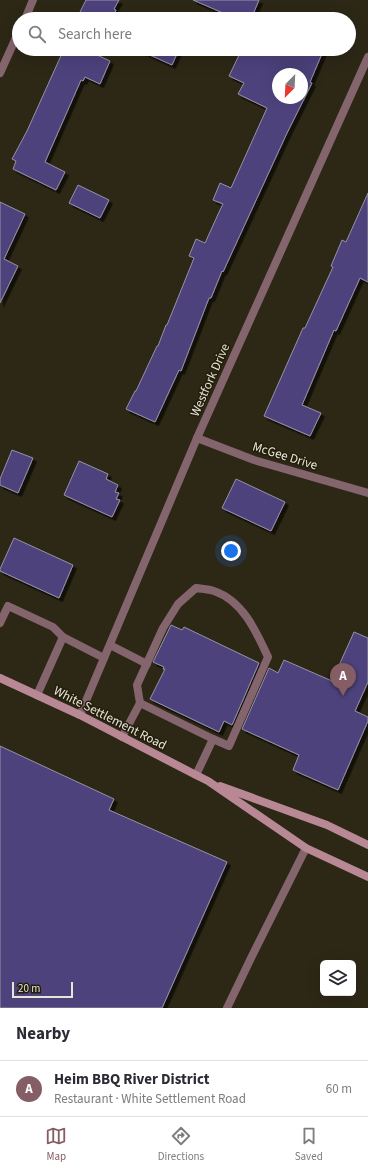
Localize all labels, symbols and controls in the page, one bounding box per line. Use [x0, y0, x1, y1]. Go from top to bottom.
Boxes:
search box [12, 12, 356, 56]
icon: search [26, 23, 48, 45]
text: Search here [58, 24, 132, 45]
north arrow [272, 68, 308, 104]
street label: Westfork Drive [186, 340, 234, 420]
street label: McGee Drive [250, 438, 320, 474]
your location [221, 541, 241, 561]
pin: A [330, 663, 356, 696]
street label: White Settlement Road [50, 682, 170, 754]
map controls [320, 960, 356, 996]
button: layers [320, 960, 356, 996]
scale bar [12, 980, 73, 999]
text: 20 m [18, 981, 40, 996]
text: Nearby [16, 1022, 70, 1046]
text: Heim BBQ River District [54, 1069, 210, 1090]
text: A [25, 1080, 33, 1098]
text: 60 m [326, 1080, 352, 1098]
text: Restaurant · White Settlement Road [54, 1090, 246, 1108]
tab: Map [45, 1125, 67, 1164]
tab: Directions [158, 1125, 204, 1164]
tab: Saved [295, 1125, 323, 1164]

